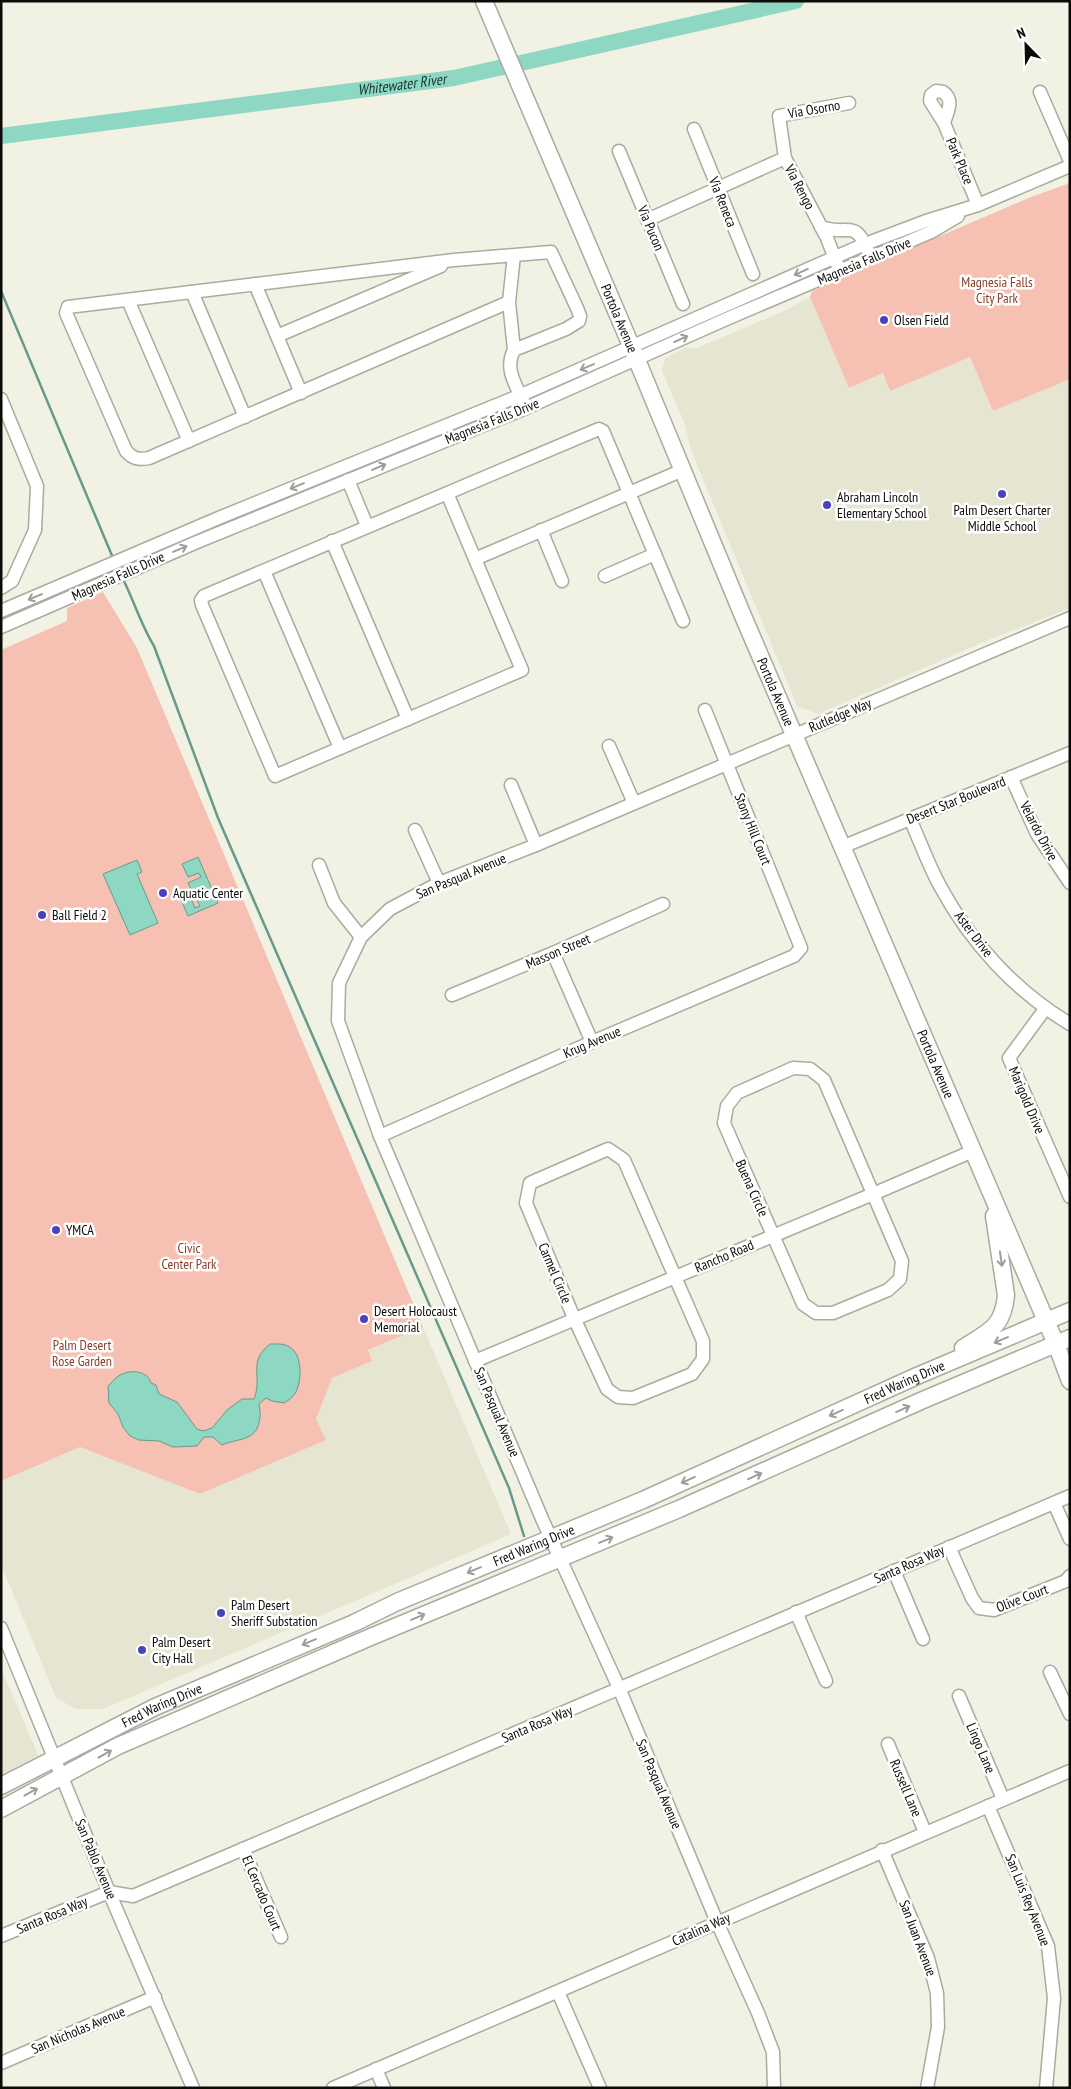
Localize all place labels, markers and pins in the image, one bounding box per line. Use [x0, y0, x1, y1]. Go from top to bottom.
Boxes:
place label: Olsen Field [894, 311, 949, 329]
marker: Olsen Field [878, 314, 890, 326]
place label: Abraham Lincoln Elementary School [837, 488, 927, 522]
marker: Palm Desert Charter Middle School [996, 488, 1008, 500]
marker: Abraham Lincoln Elementary School [821, 499, 833, 511]
place label: Palm Desert Charter Middle School [953, 501, 1051, 535]
place label: Aquatic Center [173, 884, 243, 902]
marker: Aquatic Center [157, 887, 169, 899]
place label: Ball Field 2 [52, 906, 107, 924]
marker: Ball Field 2 [36, 909, 48, 921]
place label: YMCA [66, 1221, 94, 1239]
marker: YMCA [50, 1224, 62, 1236]
place label: Desert Holocaust Memorial [374, 1302, 457, 1336]
marker: Desert Holocaust Memorial [358, 1313, 370, 1325]
place label: Palm Desert Sheriff Substation [231, 1596, 317, 1630]
marker: Palm Desert Sheriff Substation [215, 1607, 227, 1619]
place label: Palm Desert City Hall [152, 1633, 211, 1667]
marker: Palm Desert City Hall [136, 1644, 148, 1656]

